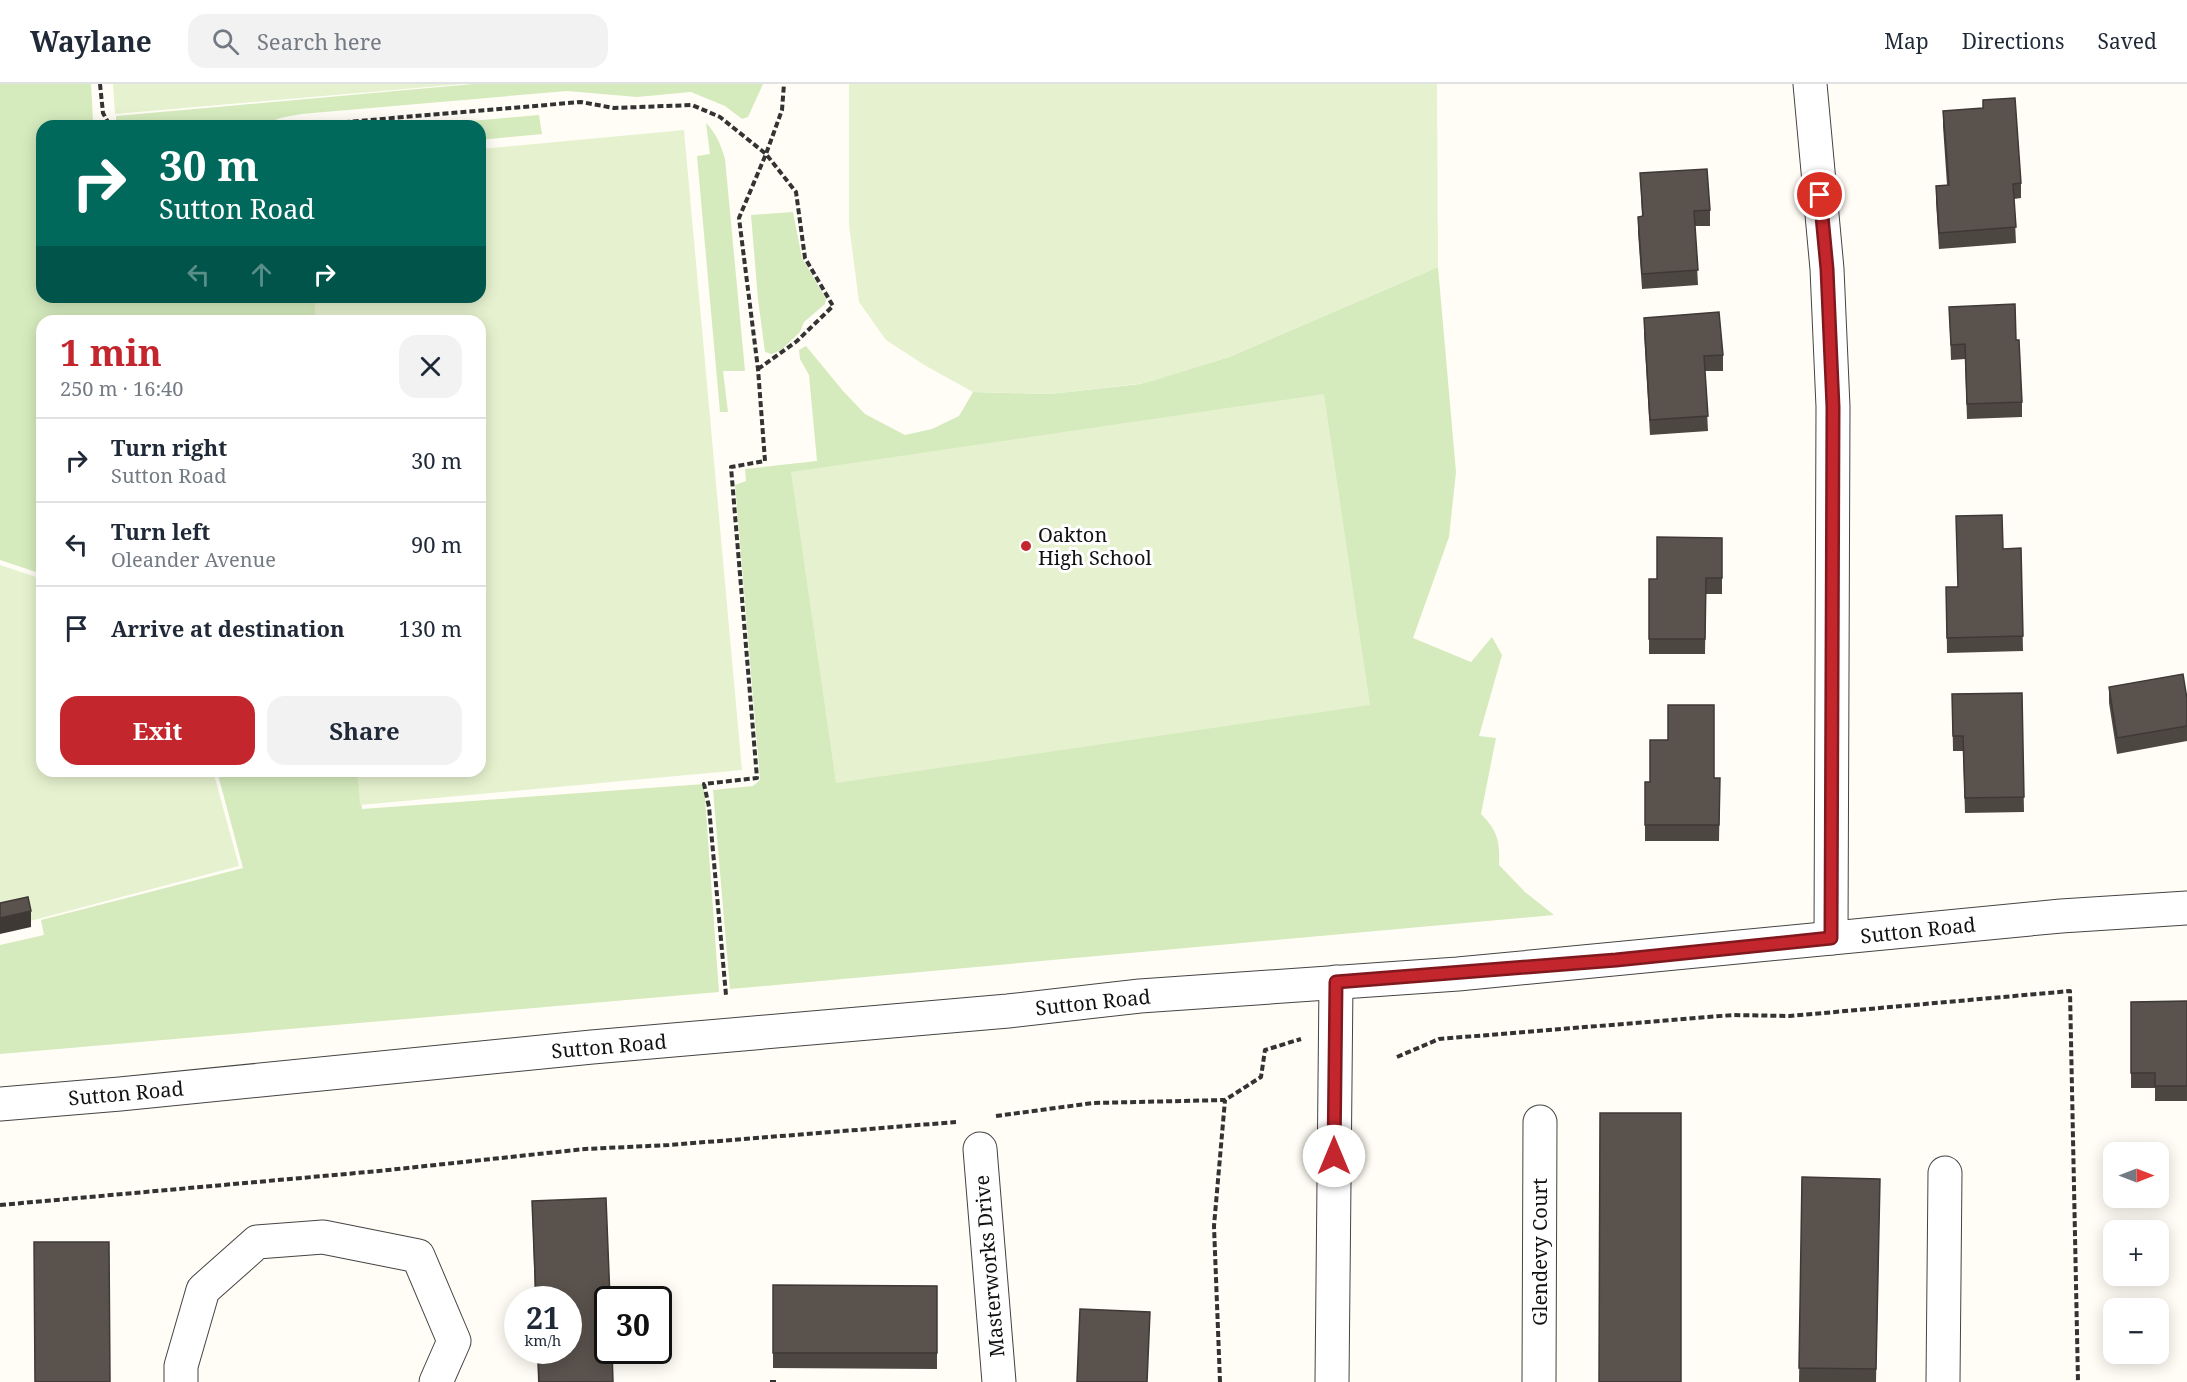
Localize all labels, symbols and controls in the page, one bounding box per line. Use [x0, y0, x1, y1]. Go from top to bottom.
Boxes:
search box [188, 14, 608, 68]
text: Waylane [30, 22, 152, 60]
icon: search [209, 25, 242, 58]
text: Search here [257, 26, 382, 56]
text: Map [1884, 27, 1929, 55]
text: Directions [1962, 27, 2064, 55]
text: Saved [2097, 27, 2157, 55]
text: 30 m [159, 136, 259, 193]
icon: right [60, 144, 138, 222]
pin [1794, 169, 1845, 220]
icon: arrive [1803, 178, 1836, 211]
text: Sutton Road [159, 190, 315, 227]
icon: left [182, 258, 215, 291]
icon: ahead [245, 258, 278, 291]
icon: right [308, 258, 341, 291]
text: 1 min [60, 328, 162, 377]
button: close [399, 335, 462, 398]
text: 250 m · 16:40 [60, 375, 183, 402]
text: Turn right [111, 432, 227, 462]
icon: right [60, 444, 93, 477]
text: 30 m [411, 445, 462, 475]
text: Sutton Road [111, 462, 227, 489]
text: Turn left [111, 516, 210, 546]
place label: Oakton High School [1038, 521, 1152, 571]
icon: left [60, 528, 93, 561]
text: 90 m [411, 529, 462, 559]
marker: Oakton High School [1019, 539, 1033, 553]
text: Oleander Avenue [111, 546, 276, 573]
icon: arrive [60, 612, 93, 645]
text: Arrive at destination [111, 613, 345, 643]
text: 130 m [399, 613, 462, 643]
button: Exit [60, 696, 255, 765]
button: Share [267, 696, 462, 765]
street label: Sutton Road [1859, 911, 1977, 949]
street label: Sutton Road [1034, 983, 1152, 1021]
street label: Sutton Road [550, 1028, 668, 1064]
street label: Sutton Road [67, 1075, 185, 1111]
position arrow [1302, 1124, 1366, 1188]
north arrow [2103, 1142, 2169, 1208]
map controls [2103, 1142, 2169, 1364]
street label: Masterworks Drive [968, 1174, 1010, 1358]
street label: Glendevy Court [1526, 1178, 1553, 1326]
button: + [2103, 1220, 2169, 1286]
speed limit sign: 30 [594, 1286, 672, 1364]
text: 21 [526, 1297, 560, 1338]
button: − [2103, 1298, 2169, 1364]
text: km/h [525, 1330, 561, 1350]

